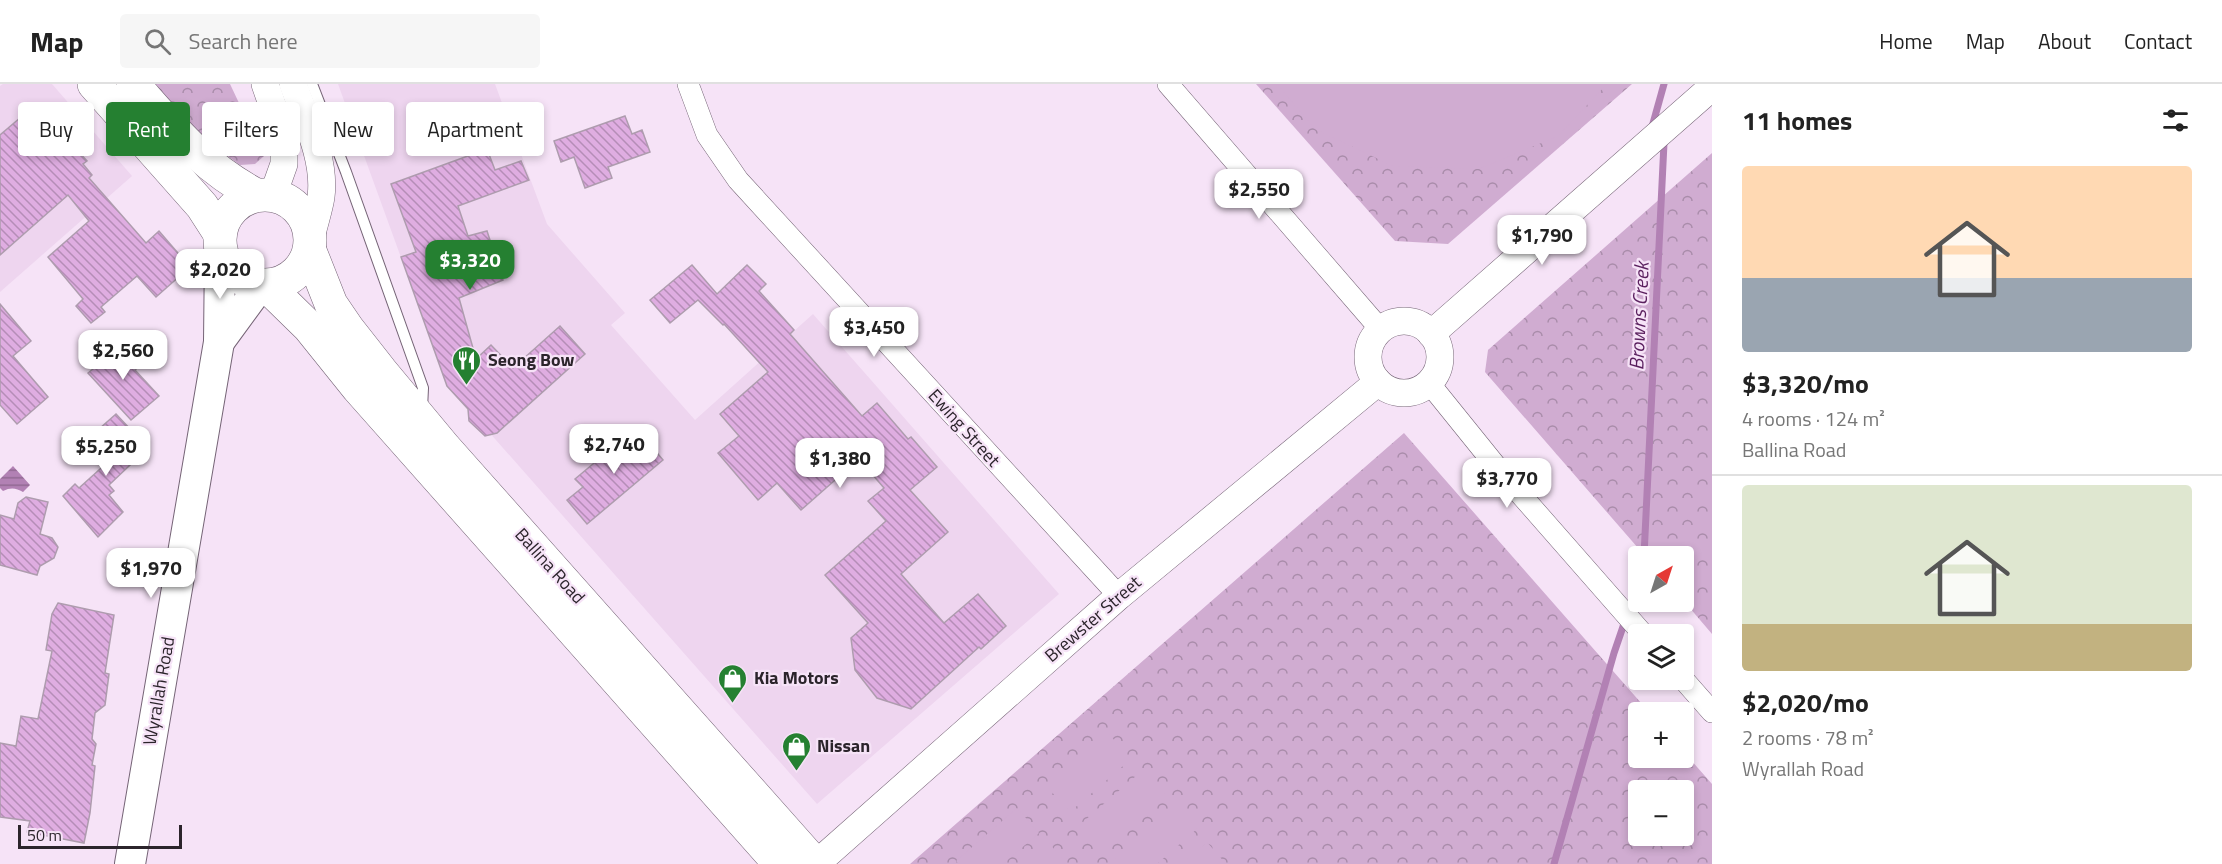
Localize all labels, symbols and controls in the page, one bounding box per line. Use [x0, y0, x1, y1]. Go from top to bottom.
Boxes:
search box [120, 14, 540, 68]
text: Map [30, 20, 84, 63]
text: Search here [189, 24, 298, 58]
icon: search [141, 25, 174, 58]
text: Home [1879, 25, 1933, 57]
text: Map [1966, 25, 2005, 57]
text: About [2038, 25, 2091, 57]
text: Contact [2124, 25, 2192, 57]
text: 11 homes [1742, 101, 1852, 140]
chip: Buy [18, 102, 94, 156]
chip: Rent [106, 102, 190, 156]
chip: Filters [202, 102, 300, 156]
chip: New [312, 102, 394, 156]
chip: Apartment [406, 102, 544, 156]
icon: filters [2159, 104, 2192, 137]
pin: $2,550 [1210, 169, 1308, 220]
text: $2,550 [1228, 173, 1290, 204]
icon: home [1913, 205, 2021, 313]
pin: $1,790 [1493, 215, 1591, 266]
text: $1,790 [1511, 219, 1573, 250]
pin: $3,320 [421, 240, 519, 291]
text: $3,320 [439, 244, 501, 275]
pin: $2,020 [171, 249, 269, 300]
text: $2,020 [189, 253, 251, 284]
water label: Browns Creek [1620, 259, 1657, 371]
pin: $3,450 [825, 307, 923, 358]
text: $3,450 [843, 311, 905, 342]
pin: $2,560 [74, 330, 172, 381]
text: $2,560 [92, 334, 154, 365]
restaurant icon: Seong Bow [451, 344, 483, 386]
place label: Seong Bow [488, 346, 575, 373]
text: $3,320/mo [1742, 364, 1869, 403]
street label: Ewing Street [922, 383, 1007, 473]
text: 4 rooms · 124 m² [1742, 403, 1885, 434]
pin: $2,740 [565, 424, 663, 475]
pin: $5,250 [57, 426, 155, 477]
text: $2,740 [583, 428, 645, 459]
text: $5,250 [75, 430, 137, 461]
text: Ballina Road [1742, 434, 1846, 465]
pin: $1,380 [791, 438, 889, 489]
text: $1,380 [809, 442, 871, 473]
pin: $3,770 [1458, 458, 1556, 509]
text: $3,770 [1476, 462, 1538, 493]
street label: Ballina Road [509, 522, 592, 610]
icon: home [1913, 524, 2021, 632]
north arrow [1628, 546, 1694, 612]
map controls [1628, 546, 1694, 846]
pin: $1,970 [102, 548, 200, 599]
text: $1,970 [120, 552, 182, 583]
street label: Brewster Street [1038, 569, 1147, 668]
button: layers [1628, 624, 1694, 690]
street label: Wyrallah Road [136, 634, 181, 747]
shop icon: Kia Motors [717, 662, 749, 704]
place label: Kia Motors [754, 664, 839, 691]
text: $2,020/mo [1742, 683, 1869, 722]
button: + [1628, 702, 1694, 768]
text: 2 rooms · 78 m² [1742, 722, 1874, 753]
shop icon: Nissan [780, 730, 812, 772]
place label: Nissan [817, 732, 870, 759]
text: Wyrallah Road [1742, 753, 1864, 784]
button: − [1628, 780, 1694, 846]
scale bar [18, 822, 182, 850]
text: 50 m [27, 823, 62, 847]

